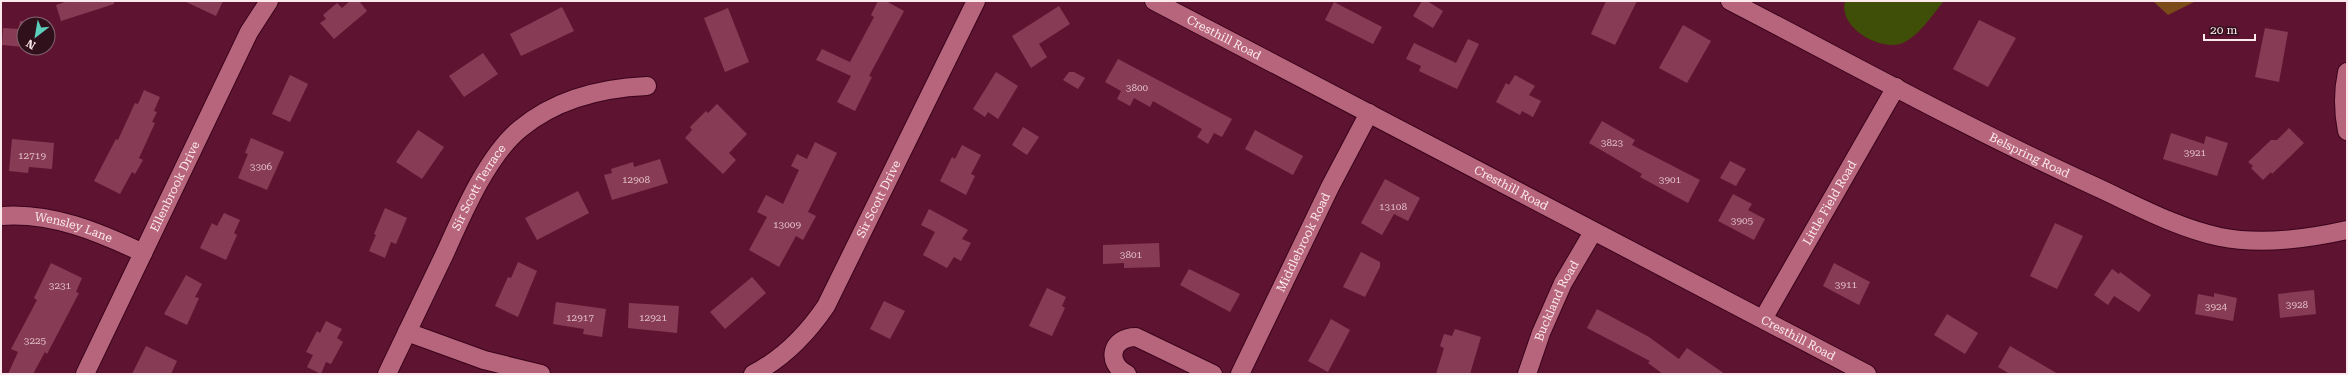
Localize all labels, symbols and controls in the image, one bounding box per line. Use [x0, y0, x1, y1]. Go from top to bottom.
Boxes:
street label: Cresthill Road [1184, 12, 1264, 63]
north arrow [16, 16, 56, 56]
scale bar [2204, 16, 2255, 42]
text: 20 m [2210, 23, 2237, 37]
text: N [24, 36, 38, 52]
house number: 3800 [1126, 82, 1149, 93]
street label: Belspring Road [1987, 130, 2072, 181]
house number: 3823 [1601, 137, 1624, 148]
street label: Ellenbrook Drive [147, 139, 203, 234]
street label: Sir Scott Terrace [449, 141, 509, 233]
house number: 3921 [2184, 147, 2207, 158]
house number: 12719 [18, 150, 46, 161]
street label: Sir Scott Drive [854, 158, 904, 240]
street label: Little Field Road [1800, 158, 1860, 248]
house number: 3306 [250, 161, 273, 172]
street label: Cresthill Road [1472, 163, 1551, 213]
house number: 12908 [622, 174, 650, 185]
house number: 3901 [1659, 174, 1682, 185]
street label: Middlebrook Road [1274, 190, 1333, 294]
house number: 13108 [1379, 201, 1407, 212]
street label: Wensley Lane [34, 210, 115, 245]
house number: 3905 [1731, 215, 1754, 226]
house number: 13009 [773, 219, 801, 230]
house number: 3801 [1120, 249, 1143, 260]
street label: Buckland Road [1532, 258, 1582, 343]
house number: 3911 [1835, 279, 1858, 290]
house number: 3231 [49, 280, 72, 291]
house number: 3928 [2286, 299, 2309, 310]
house number: 3924 [2205, 301, 2228, 312]
house number: 12917 [566, 312, 594, 323]
house number: 12921 [639, 312, 667, 323]
street label: Cresthill Road [1759, 313, 1838, 363]
house number: 3225 [24, 335, 47, 346]

